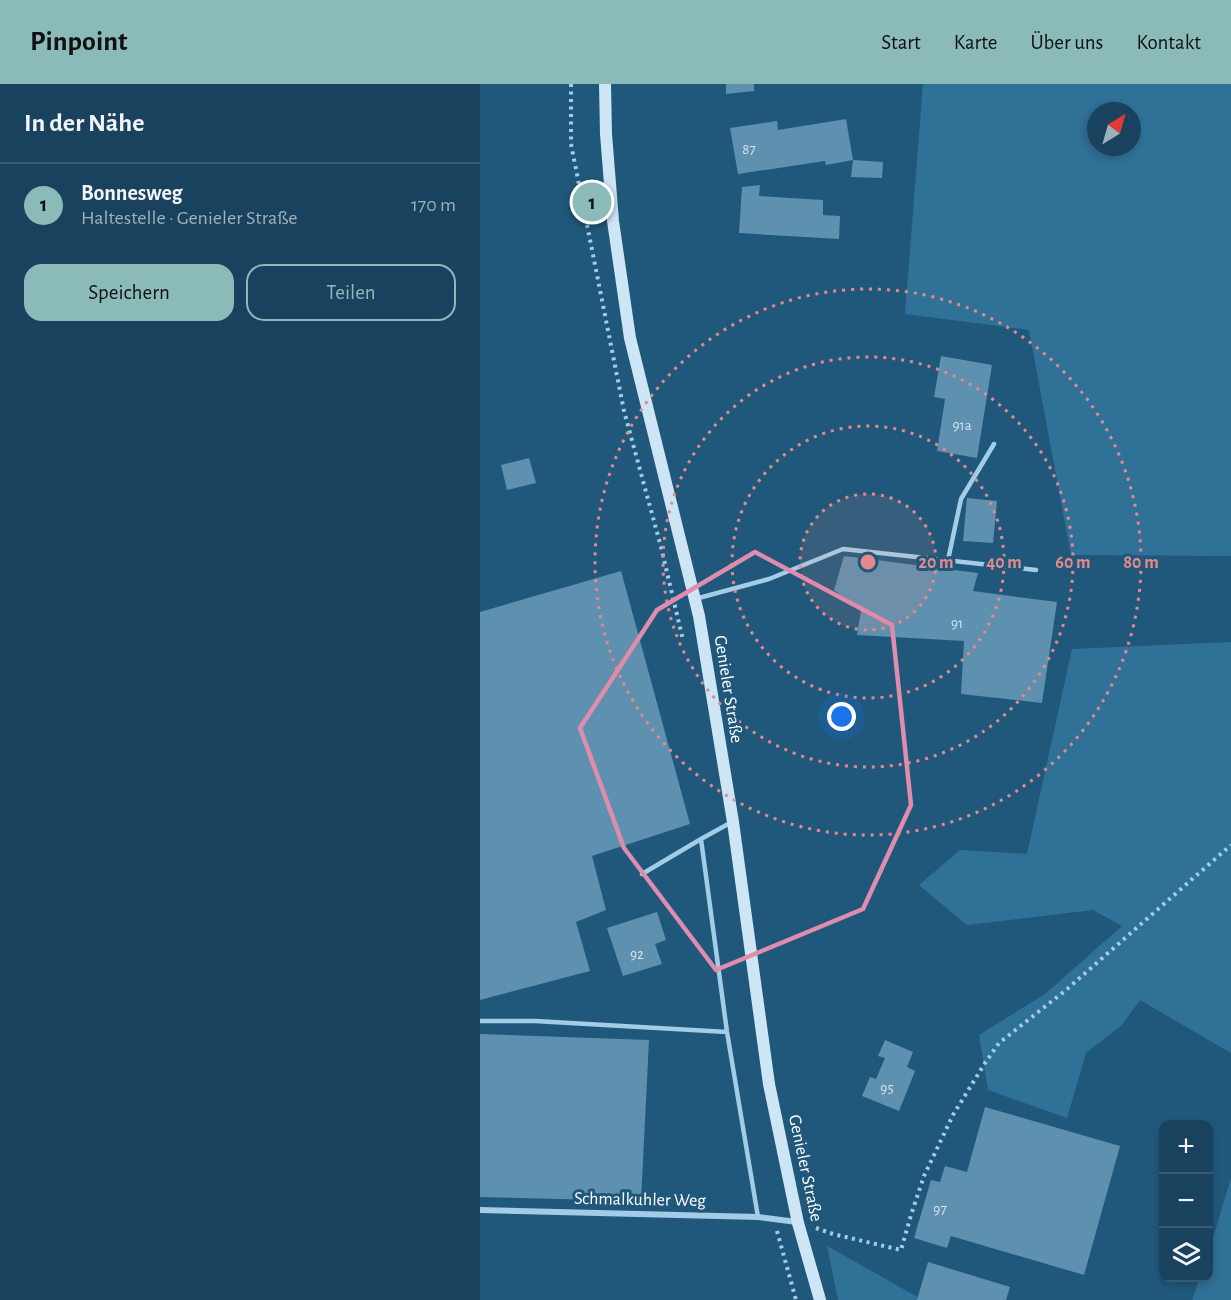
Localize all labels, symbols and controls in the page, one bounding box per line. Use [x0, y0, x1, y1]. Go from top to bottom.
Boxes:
text: Pinpoint [30, 28, 128, 56]
text: Start [881, 32, 921, 53]
text: Karte [954, 32, 997, 53]
text: Über uns [1030, 32, 1103, 53]
text: Kontakt [1136, 32, 1201, 53]
north arrow [1087, 102, 1141, 156]
text: In der Nähe [24, 110, 144, 136]
house number: 87 [742, 142, 756, 157]
pin: 1 [572, 180, 612, 224]
text: Bonnesweg [81, 182, 183, 204]
text: 1 [40, 195, 47, 215]
text: 170 m [411, 195, 456, 215]
text: Haltestelle · Genieler Straße [81, 208, 298, 228]
button: Speichern [24, 264, 234, 321]
button: Teilen [246, 264, 456, 321]
house number: 91a [952, 418, 972, 433]
centre of rings [858, 552, 878, 572]
text: 20 m [918, 554, 954, 572]
text: 40 m [986, 554, 1022, 572]
text: 60 m [1055, 554, 1091, 572]
text: 80 m [1123, 554, 1159, 572]
house number: 91 [951, 616, 963, 631]
street label: Genieler Straße [711, 634, 745, 744]
your location [827, 702, 856, 731]
house number: 92 [630, 947, 644, 962]
house number: 95 [880, 1081, 894, 1096]
street label: Genieler Straße [785, 1113, 825, 1223]
map controls [1159, 1120, 1213, 1282]
button: + [1159, 1120, 1213, 1174]
button: − [1159, 1174, 1213, 1228]
street label: Schmalkuhler Weg [574, 1190, 706, 1210]
house number: 97 [933, 1202, 947, 1217]
button: layers [1159, 1228, 1213, 1282]

